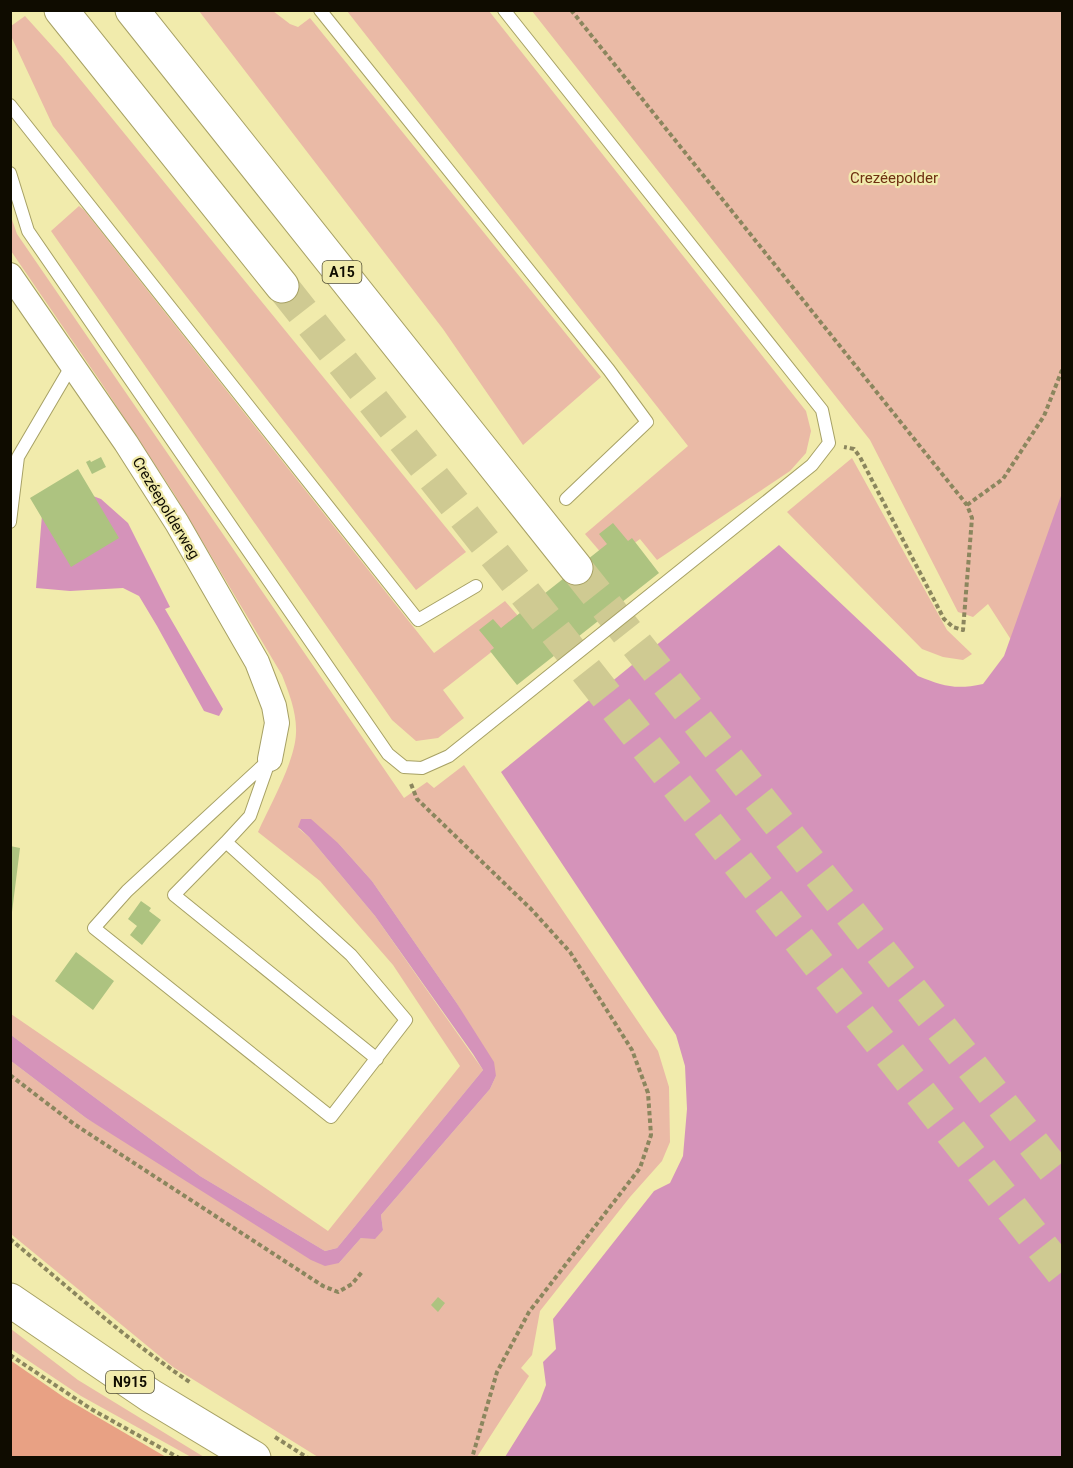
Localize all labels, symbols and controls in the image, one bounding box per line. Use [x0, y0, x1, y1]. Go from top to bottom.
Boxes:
park label: Crezéepolder [850, 169, 938, 187]
road number: A15 [322, 261, 362, 283]
street label: Crezéepolderweg [128, 454, 204, 562]
road number: N915 [106, 1371, 154, 1393]

